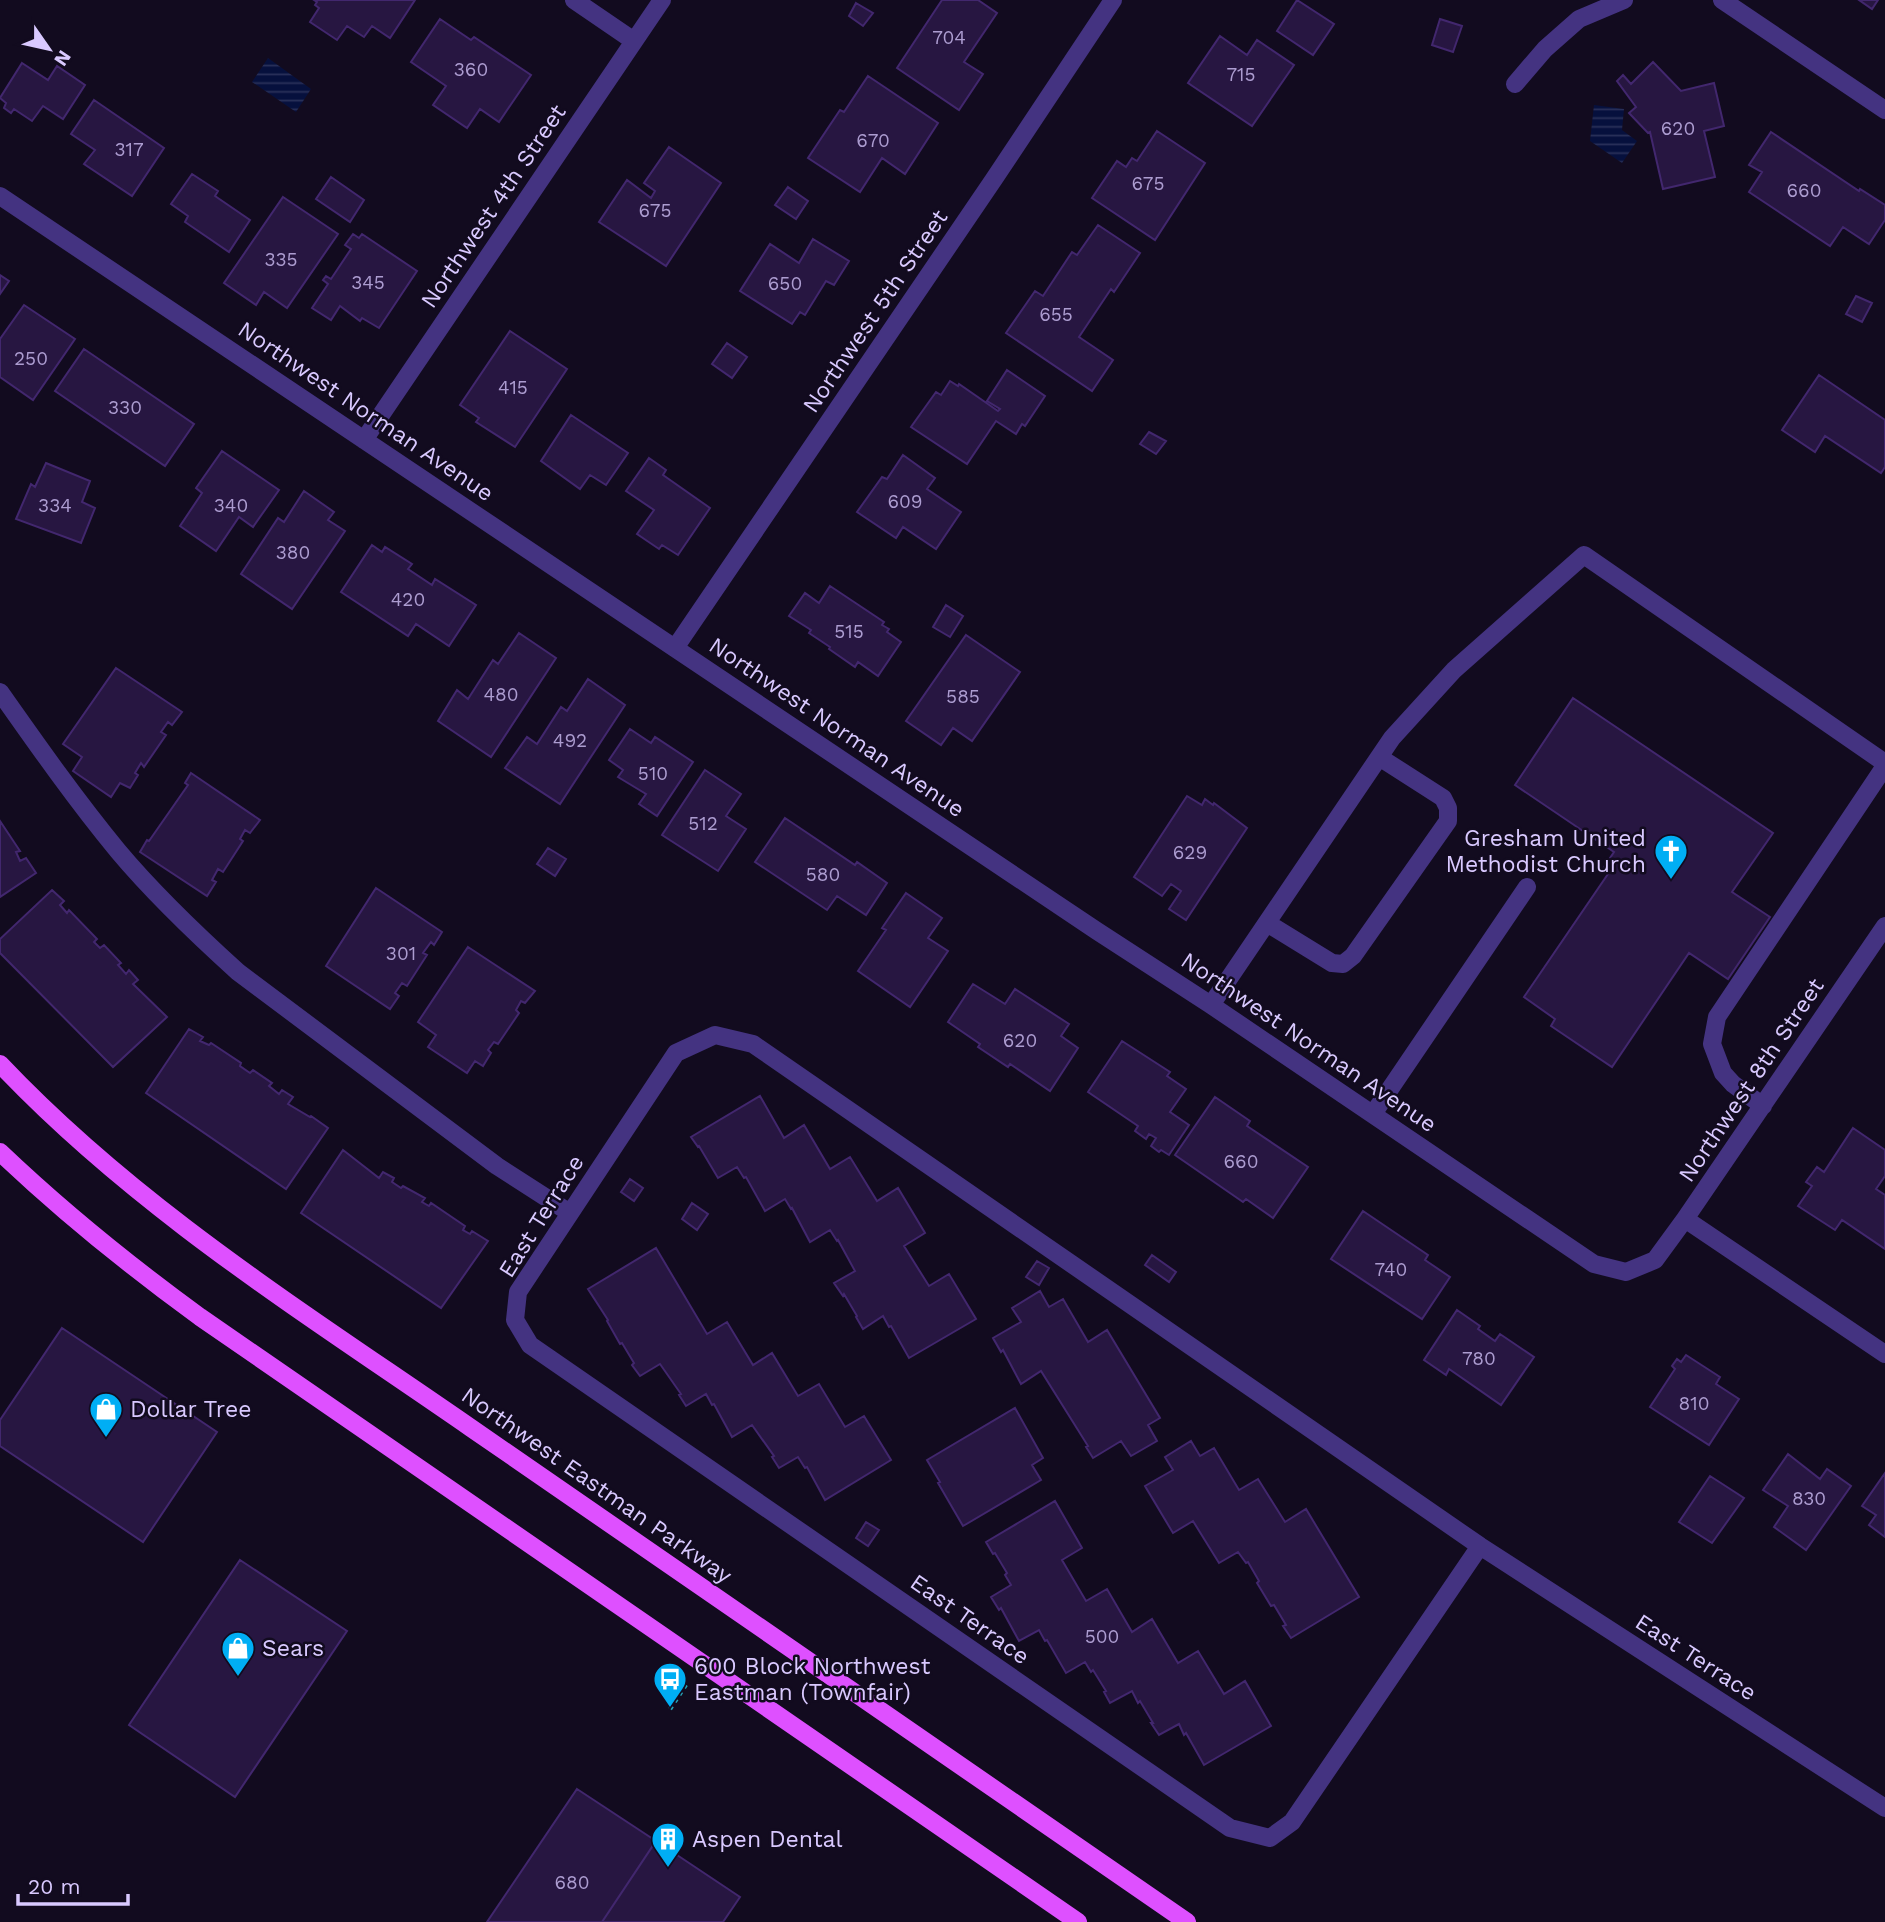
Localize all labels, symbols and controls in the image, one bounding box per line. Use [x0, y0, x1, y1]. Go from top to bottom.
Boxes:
north arrow [14, 14, 84, 84]
house number: 704 [932, 26, 966, 49]
text: N [49, 46, 76, 70]
house number: 360 [454, 58, 488, 81]
house number: 715 [1226, 63, 1256, 86]
street label: Northwest 4th Street [415, 99, 572, 313]
house number: 620 [1661, 117, 1695, 140]
house number: 670 [856, 129, 890, 152]
house number: 317 [114, 138, 144, 161]
house number: 675 [1131, 172, 1165, 195]
house number: 660 [1787, 179, 1821, 202]
house number: 675 [638, 199, 672, 222]
street label: Northwest 5th Street [797, 204, 954, 418]
house number: 335 [264, 248, 298, 271]
house number: 345 [351, 271, 385, 294]
house number: 650 [768, 272, 802, 295]
house number: 655 [1039, 303, 1073, 326]
street label: Northwest Norman Avenue [233, 316, 498, 507]
house number: 250 [14, 347, 48, 370]
house number: 415 [498, 376, 528, 399]
house number: 330 [108, 396, 142, 419]
house number: 609 [887, 490, 923, 513]
house number: 334 [38, 494, 72, 517]
house number: 340 [214, 494, 248, 517]
house number: 380 [276, 541, 310, 564]
house number: 420 [391, 588, 425, 611]
house number: 515 [834, 620, 864, 643]
street label: Northwest Norman Avenue [704, 632, 969, 823]
house number: 480 [483, 683, 519, 706]
house number: 585 [946, 685, 980, 708]
house number: 492 [553, 729, 587, 752]
house number: 510 [638, 762, 668, 785]
house number: 512 [688, 812, 718, 835]
place label: Gresham United Methodist Church [1445, 825, 1646, 878]
church icon: Gresham United Methodist Church [1652, 832, 1690, 881]
house number: 629 [1173, 841, 1207, 864]
house number: 580 [806, 863, 840, 886]
house number: 301 [386, 942, 416, 965]
street label: Northwest Norman Avenue [1176, 947, 1441, 1138]
street label: Northwest 8th Street [1673, 973, 1830, 1187]
house number: 620 [1003, 1029, 1037, 1052]
street label: East Terrace [493, 1150, 590, 1282]
house number: 660 [1224, 1150, 1258, 1173]
house number: 740 [1375, 1258, 1407, 1281]
house number: 780 [1462, 1347, 1496, 1370]
street label: Northwest Eastman Parkway [456, 1382, 737, 1589]
shop icon: Dollar Tree [87, 1390, 125, 1439]
house number: 810 [1679, 1392, 1709, 1415]
place label: Dollar Tree [130, 1396, 251, 1423]
house number: 830 [1792, 1487, 1826, 1510]
street label: East Terrace [905, 1569, 1034, 1670]
street label: East Terrace [1630, 1608, 1761, 1707]
house number: 500 [1085, 1625, 1119, 1648]
shop icon: Sears [219, 1629, 257, 1678]
place label: Sears [262, 1635, 324, 1662]
place label: 600 Block Northwest Eastman (Townfair) [694, 1653, 931, 1706]
bus stop icon: 600 Block Northwest Eastman (Townfair) [651, 1660, 689, 1709]
building icon: Aspen Dental [649, 1820, 687, 1869]
place label: Aspen Dental [692, 1826, 843, 1853]
scale bar [18, 1862, 128, 1906]
house number: 680 [554, 1871, 590, 1894]
text: 20 m [28, 1874, 80, 1899]

